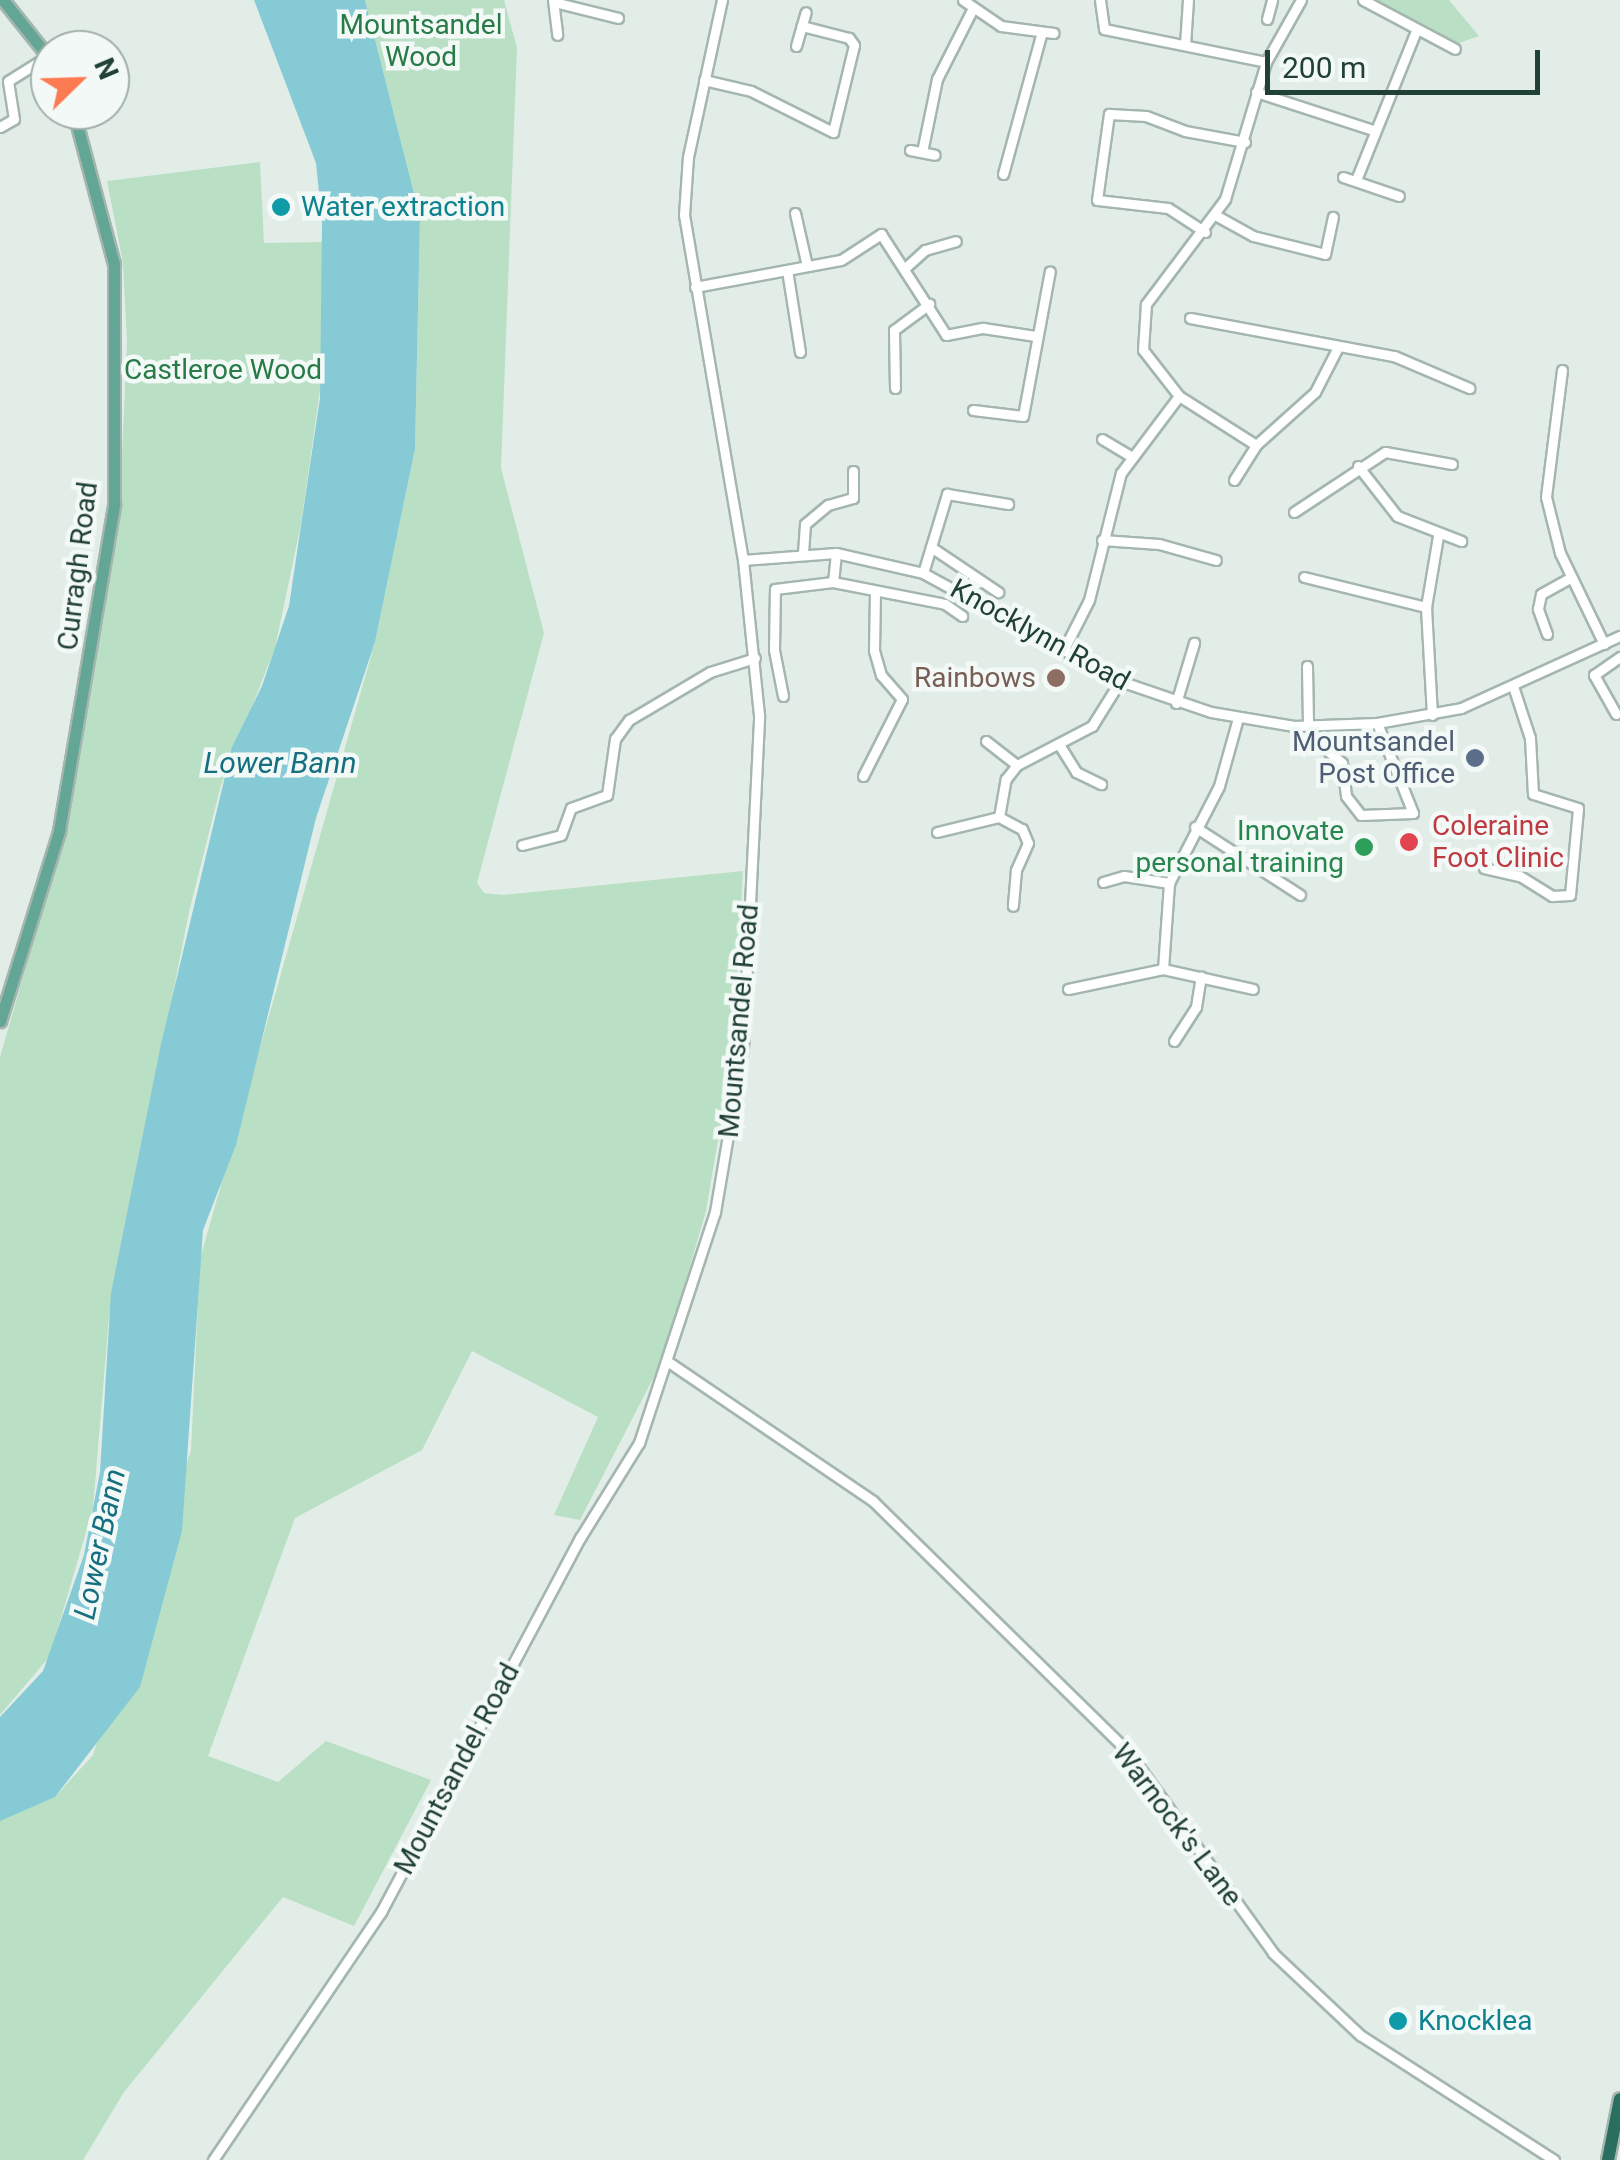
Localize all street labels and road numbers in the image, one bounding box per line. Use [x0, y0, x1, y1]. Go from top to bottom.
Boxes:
street label: Curragh Road [51, 480, 105, 652]
street label: Knocklynn Road [945, 572, 1135, 698]
street label: Mountsandel Road [712, 903, 766, 1139]
street label: Mountsandel Road [387, 1658, 527, 1880]
street label: Warnock's Lane [1105, 1737, 1249, 1913]

